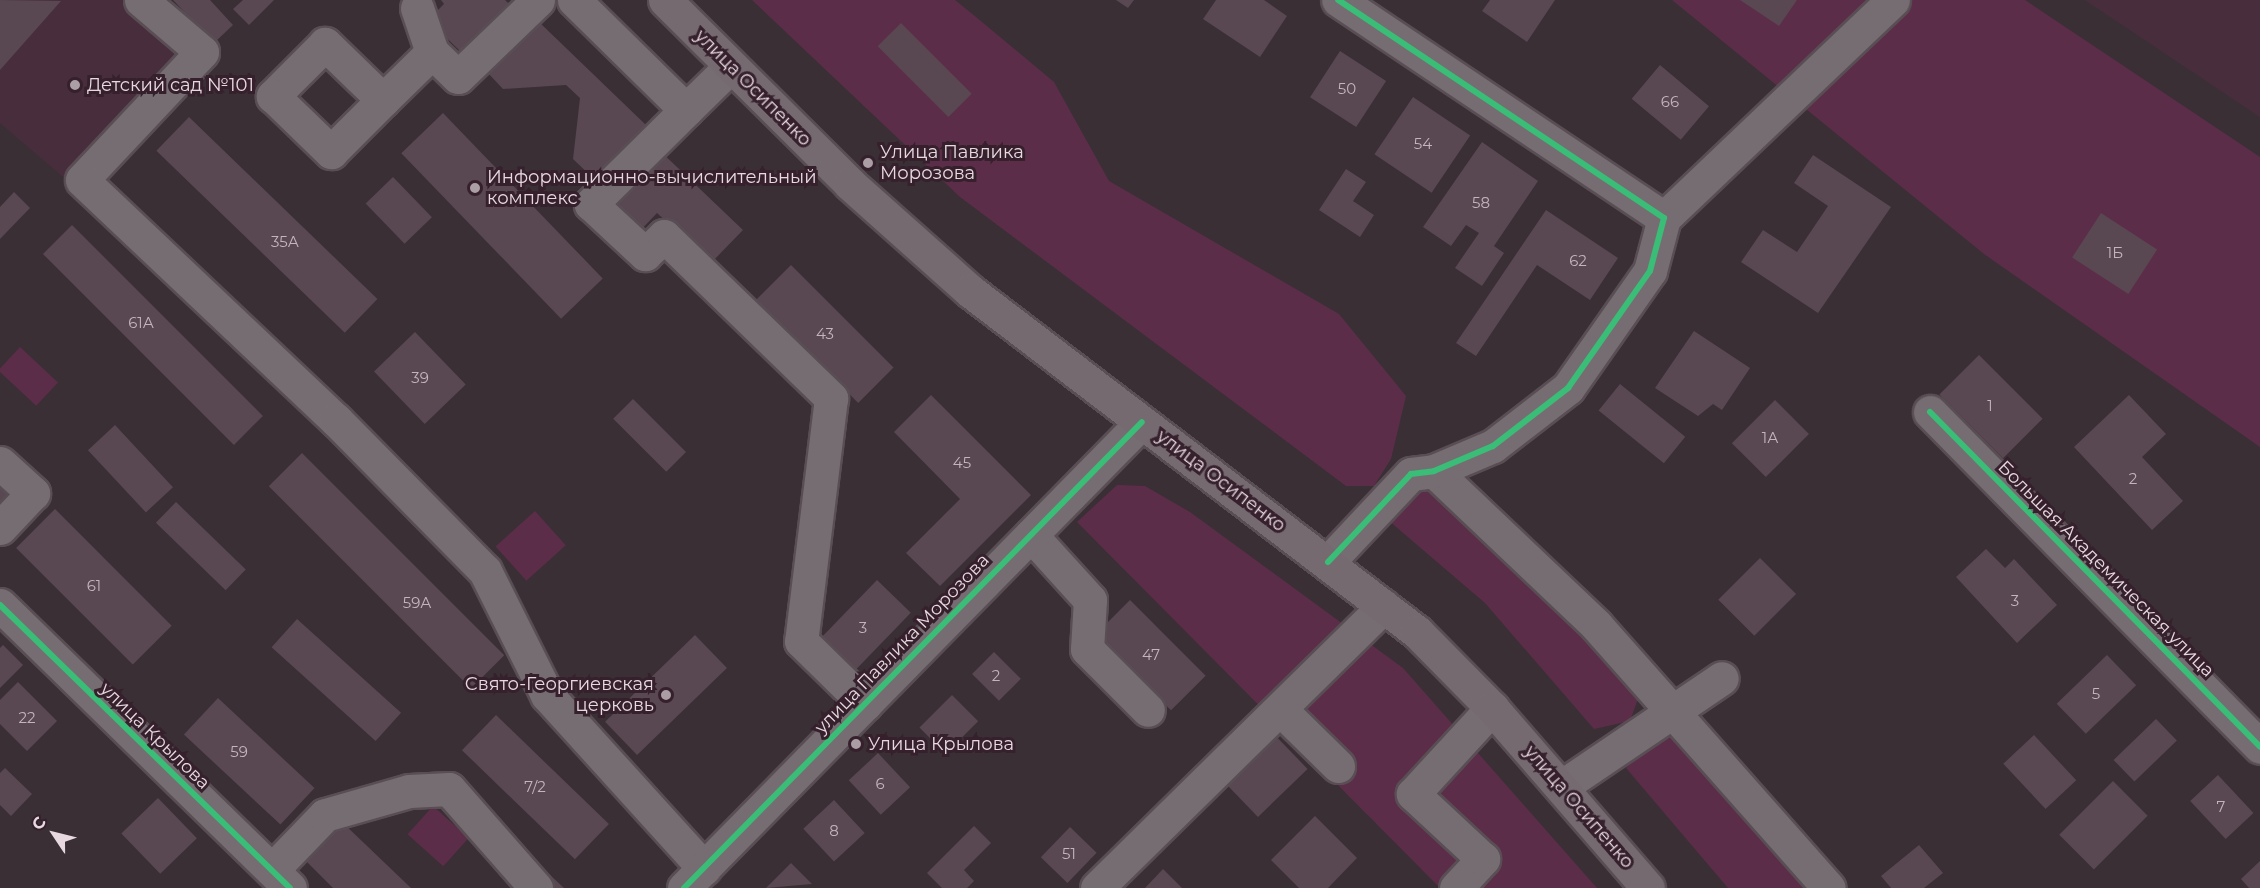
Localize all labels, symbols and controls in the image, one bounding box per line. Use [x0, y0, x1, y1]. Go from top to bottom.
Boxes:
street label: улица Осипенко [690, 25, 816, 151]
place label: Детский сад №101 [87, 74, 254, 96]
marker: Детский сад №101 [68, 78, 82, 92]
house number: 50 [1338, 80, 1356, 98]
house number: 66 [1661, 93, 1679, 111]
house number: 54 [1414, 135, 1432, 153]
place label: Улица Павлика Морозова [880, 142, 1024, 184]
marker: Улица Павлика Морозова [861, 156, 875, 170]
place label: Информационно-вычислительный комплекс [487, 167, 817, 210]
marker: Информационно-вычислительный комплекс [468, 181, 482, 195]
house number: 58 [1472, 194, 1490, 212]
house number: 35А [271, 233, 299, 251]
house number: 1Б [2107, 244, 2123, 262]
house number: 62 [1569, 252, 1587, 270]
house number: 61А [128, 314, 154, 332]
house number: 43 [816, 325, 834, 343]
house number: 39 [411, 369, 429, 387]
house number: 1 [1987, 397, 1993, 415]
street label: улица Осипенко [1152, 426, 1290, 536]
house number: 1А [1762, 429, 1778, 447]
house number: 45 [953, 454, 971, 472]
street label: Большая Академическая улица [1993, 456, 2219, 682]
house number: 2 [2129, 470, 2137, 488]
street label: улица Павлика Морозова [810, 550, 994, 738]
house number: 61 [87, 577, 101, 595]
house number: 3 [2011, 592, 2019, 610]
house number: 59А [403, 594, 431, 612]
house number: 3 [859, 619, 867, 637]
house number: 47 [1142, 646, 1160, 664]
house number: 2 [992, 667, 1000, 685]
place label: Свято-Георгиевская церковь [465, 674, 654, 716]
street label: улица Крылова [96, 678, 214, 794]
house number: 5 [2092, 685, 2100, 703]
marker: Свято-Георгиевская церковь [659, 688, 673, 702]
house number: 22 [18, 709, 36, 727]
place label: Улица Крылова [868, 733, 1014, 755]
marker: Улица Крылова [849, 737, 863, 751]
street label: улица Осипенко [1520, 741, 1638, 873]
house number: 59 [230, 743, 248, 761]
house number: 6 [875, 775, 885, 793]
house number: 7/2 [524, 778, 546, 796]
house number: 7 [2217, 798, 2225, 816]
north arrow [24, 804, 84, 864]
text: С [28, 813, 50, 834]
house number: 8 [829, 822, 839, 840]
house number: 51 [1062, 845, 1076, 863]

